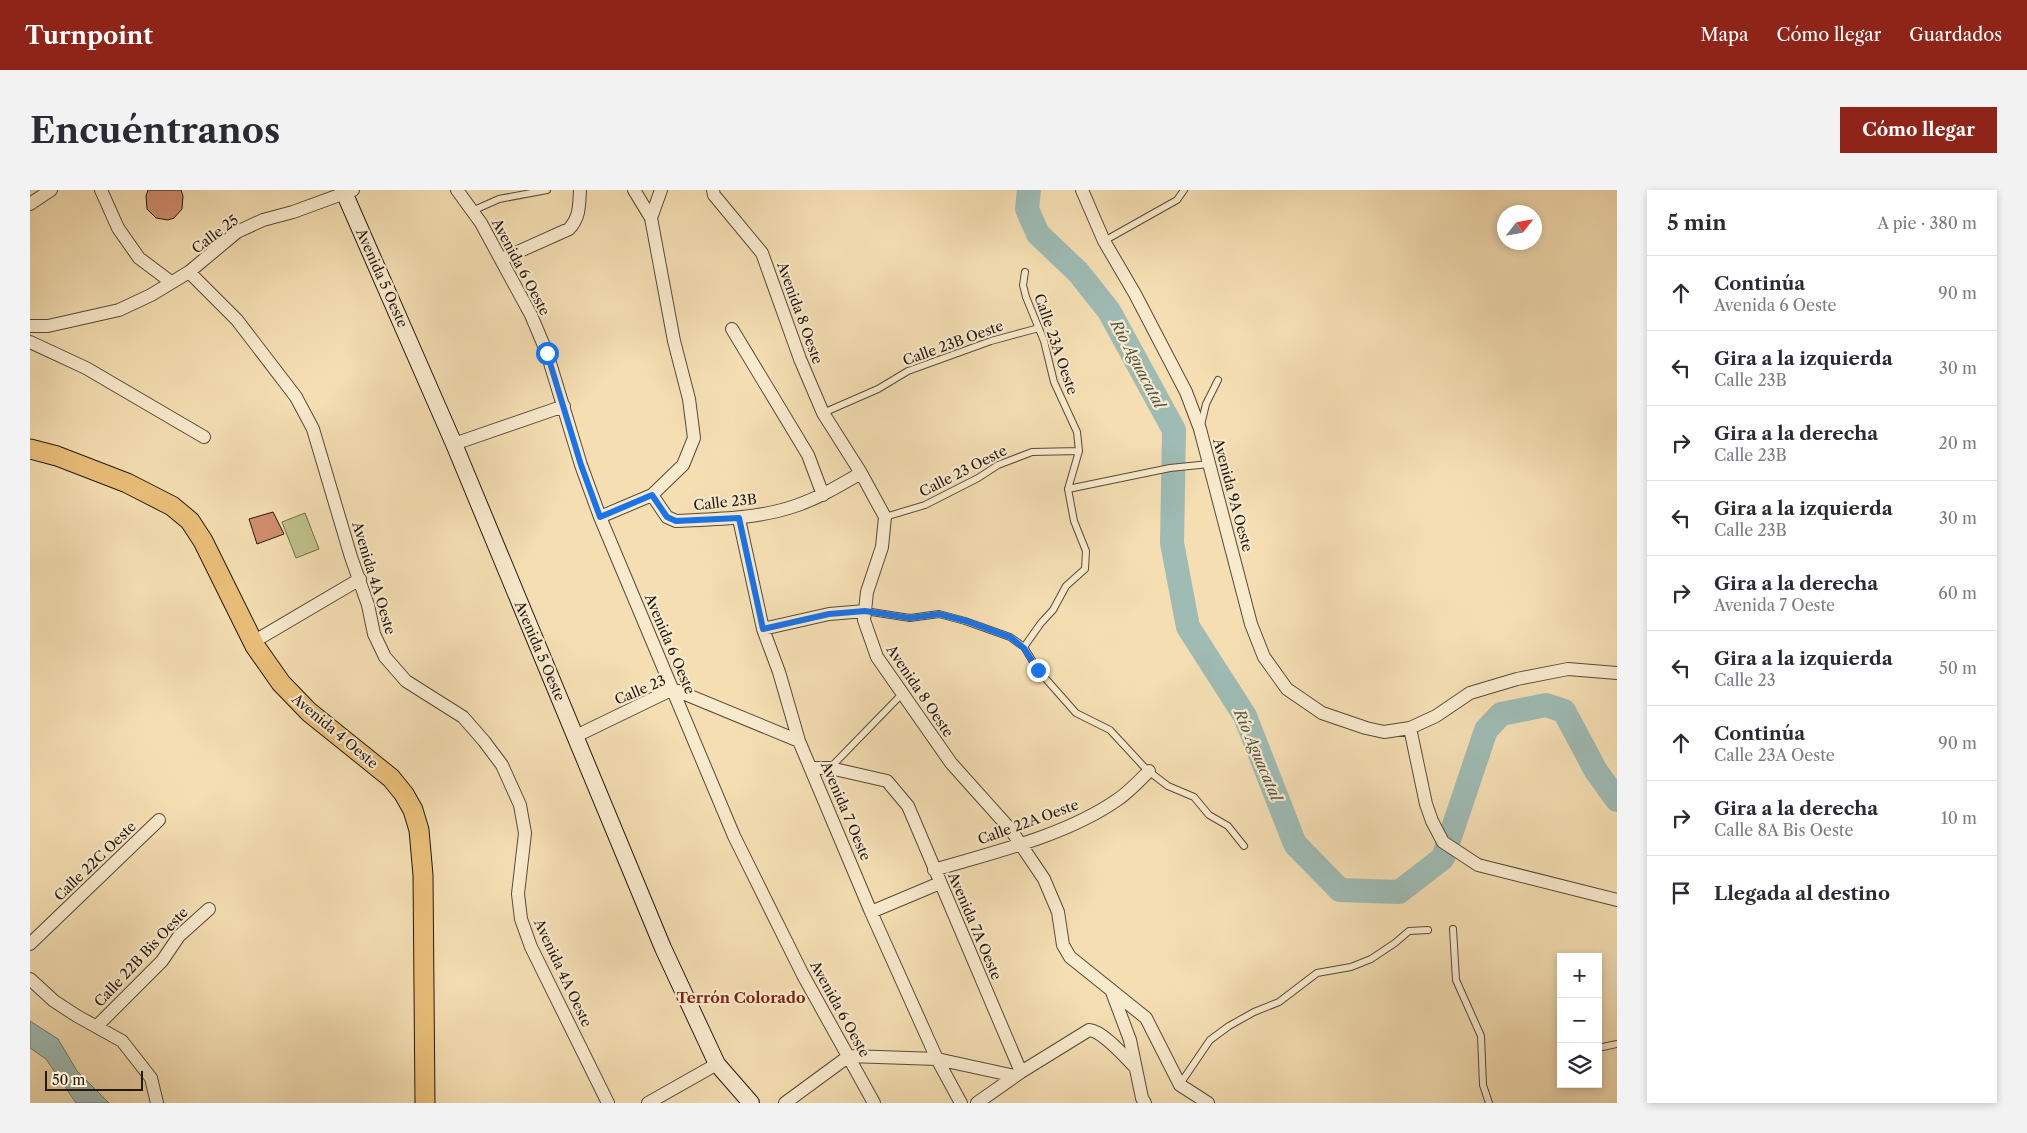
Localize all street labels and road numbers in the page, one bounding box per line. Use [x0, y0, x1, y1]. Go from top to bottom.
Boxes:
street label: Calle 25 [188, 211, 242, 257]
street label: Avenida 6 Oeste [487, 215, 554, 319]
street label: Avenida 5 Oeste [352, 225, 412, 331]
street label: Avenida 8 Oeste [773, 259, 827, 367]
street label: Calle 23A Oeste [1030, 291, 1082, 397]
street label: Calle 23B Oeste [900, 316, 1006, 370]
street label: Avenida 9A Oeste [1209, 435, 1257, 554]
street label: Calle 23 Oeste [916, 441, 1010, 501]
street label: Calle 23B [692, 490, 758, 514]
street label: Avenida 4A Oeste [348, 518, 400, 637]
street label: Avenida 6 Oeste [640, 590, 699, 697]
street label: Avenida 5 Oeste [510, 597, 569, 704]
street label: Avenida 8 Oeste [882, 641, 958, 741]
street label: Calle 23 [612, 671, 668, 709]
street label: Avenida 4 Oeste [287, 689, 382, 772]
street label: Avenida 7 Oeste [817, 758, 875, 863]
street label: Calle 22A Oeste [975, 795, 1081, 849]
street label: Calle 22C Oeste [50, 817, 140, 905]
street label: Avenida 7A Oeste [944, 868, 1006, 983]
street label: Calle 22B Bis Oeste [90, 903, 192, 1011]
street label: Avenida 4A Oeste [530, 915, 596, 1030]
street label: Avenida 6 Oeste [806, 957, 874, 1060]

